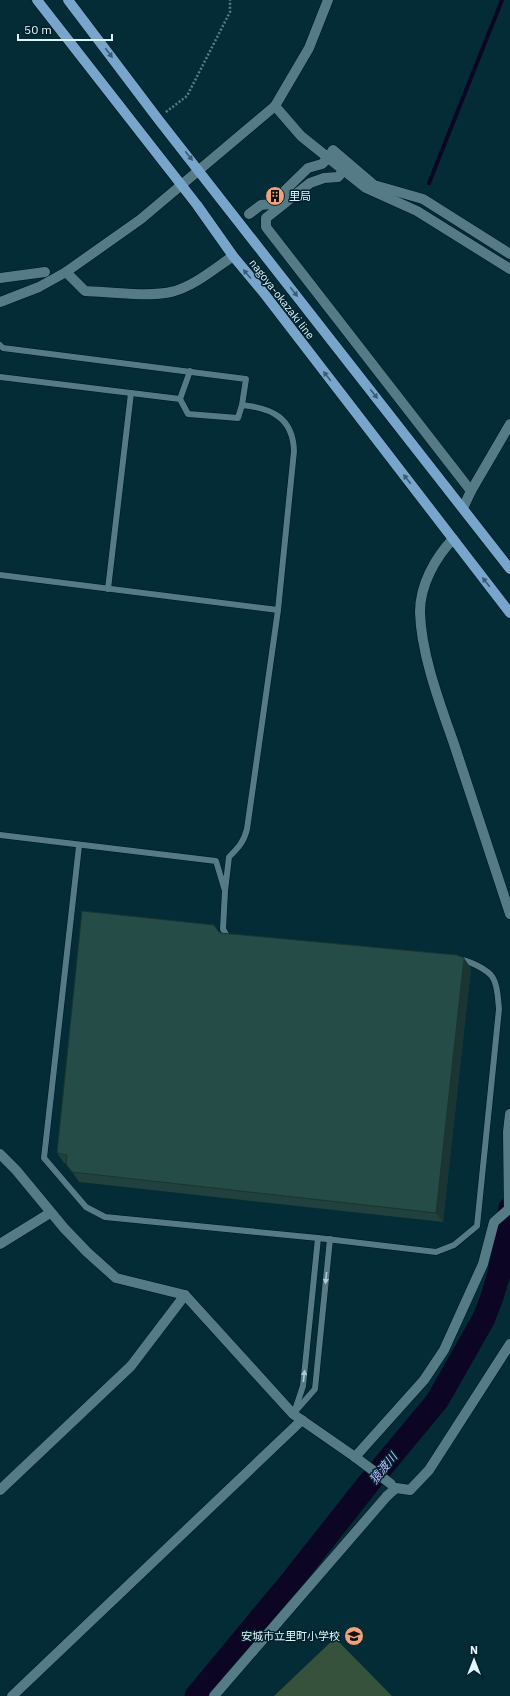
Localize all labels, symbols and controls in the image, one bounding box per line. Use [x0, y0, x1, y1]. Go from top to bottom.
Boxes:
scale bar [18, 16, 112, 42]
text: 50 m [24, 22, 52, 37]
one-way arrow [105, 48, 113, 59]
one-way arrow [184, 151, 193, 162]
building icon: 里局 [264, 185, 286, 207]
place label: 里局 [289, 189, 311, 203]
street label: nagoya-okazaki line [246, 256, 318, 342]
one-way arrow [243, 268, 252, 279]
one-way arrow [290, 287, 298, 298]
one-way arrow [324, 371, 332, 381]
one-way arrow [370, 389, 378, 400]
one-way arrow [402, 473, 411, 484]
one-way arrow [482, 576, 490, 587]
one-way arrow [323, 1272, 329, 1284]
one-way arrow [300, 1370, 307, 1382]
water label: 猿渡川 [366, 1448, 401, 1487]
school or university icon: 安城市立里町小学校 [343, 1625, 365, 1647]
place label: 安城市立里町小学校 [241, 1629, 340, 1643]
north arrow [454, 1640, 494, 1680]
text: N [470, 1643, 478, 1657]

